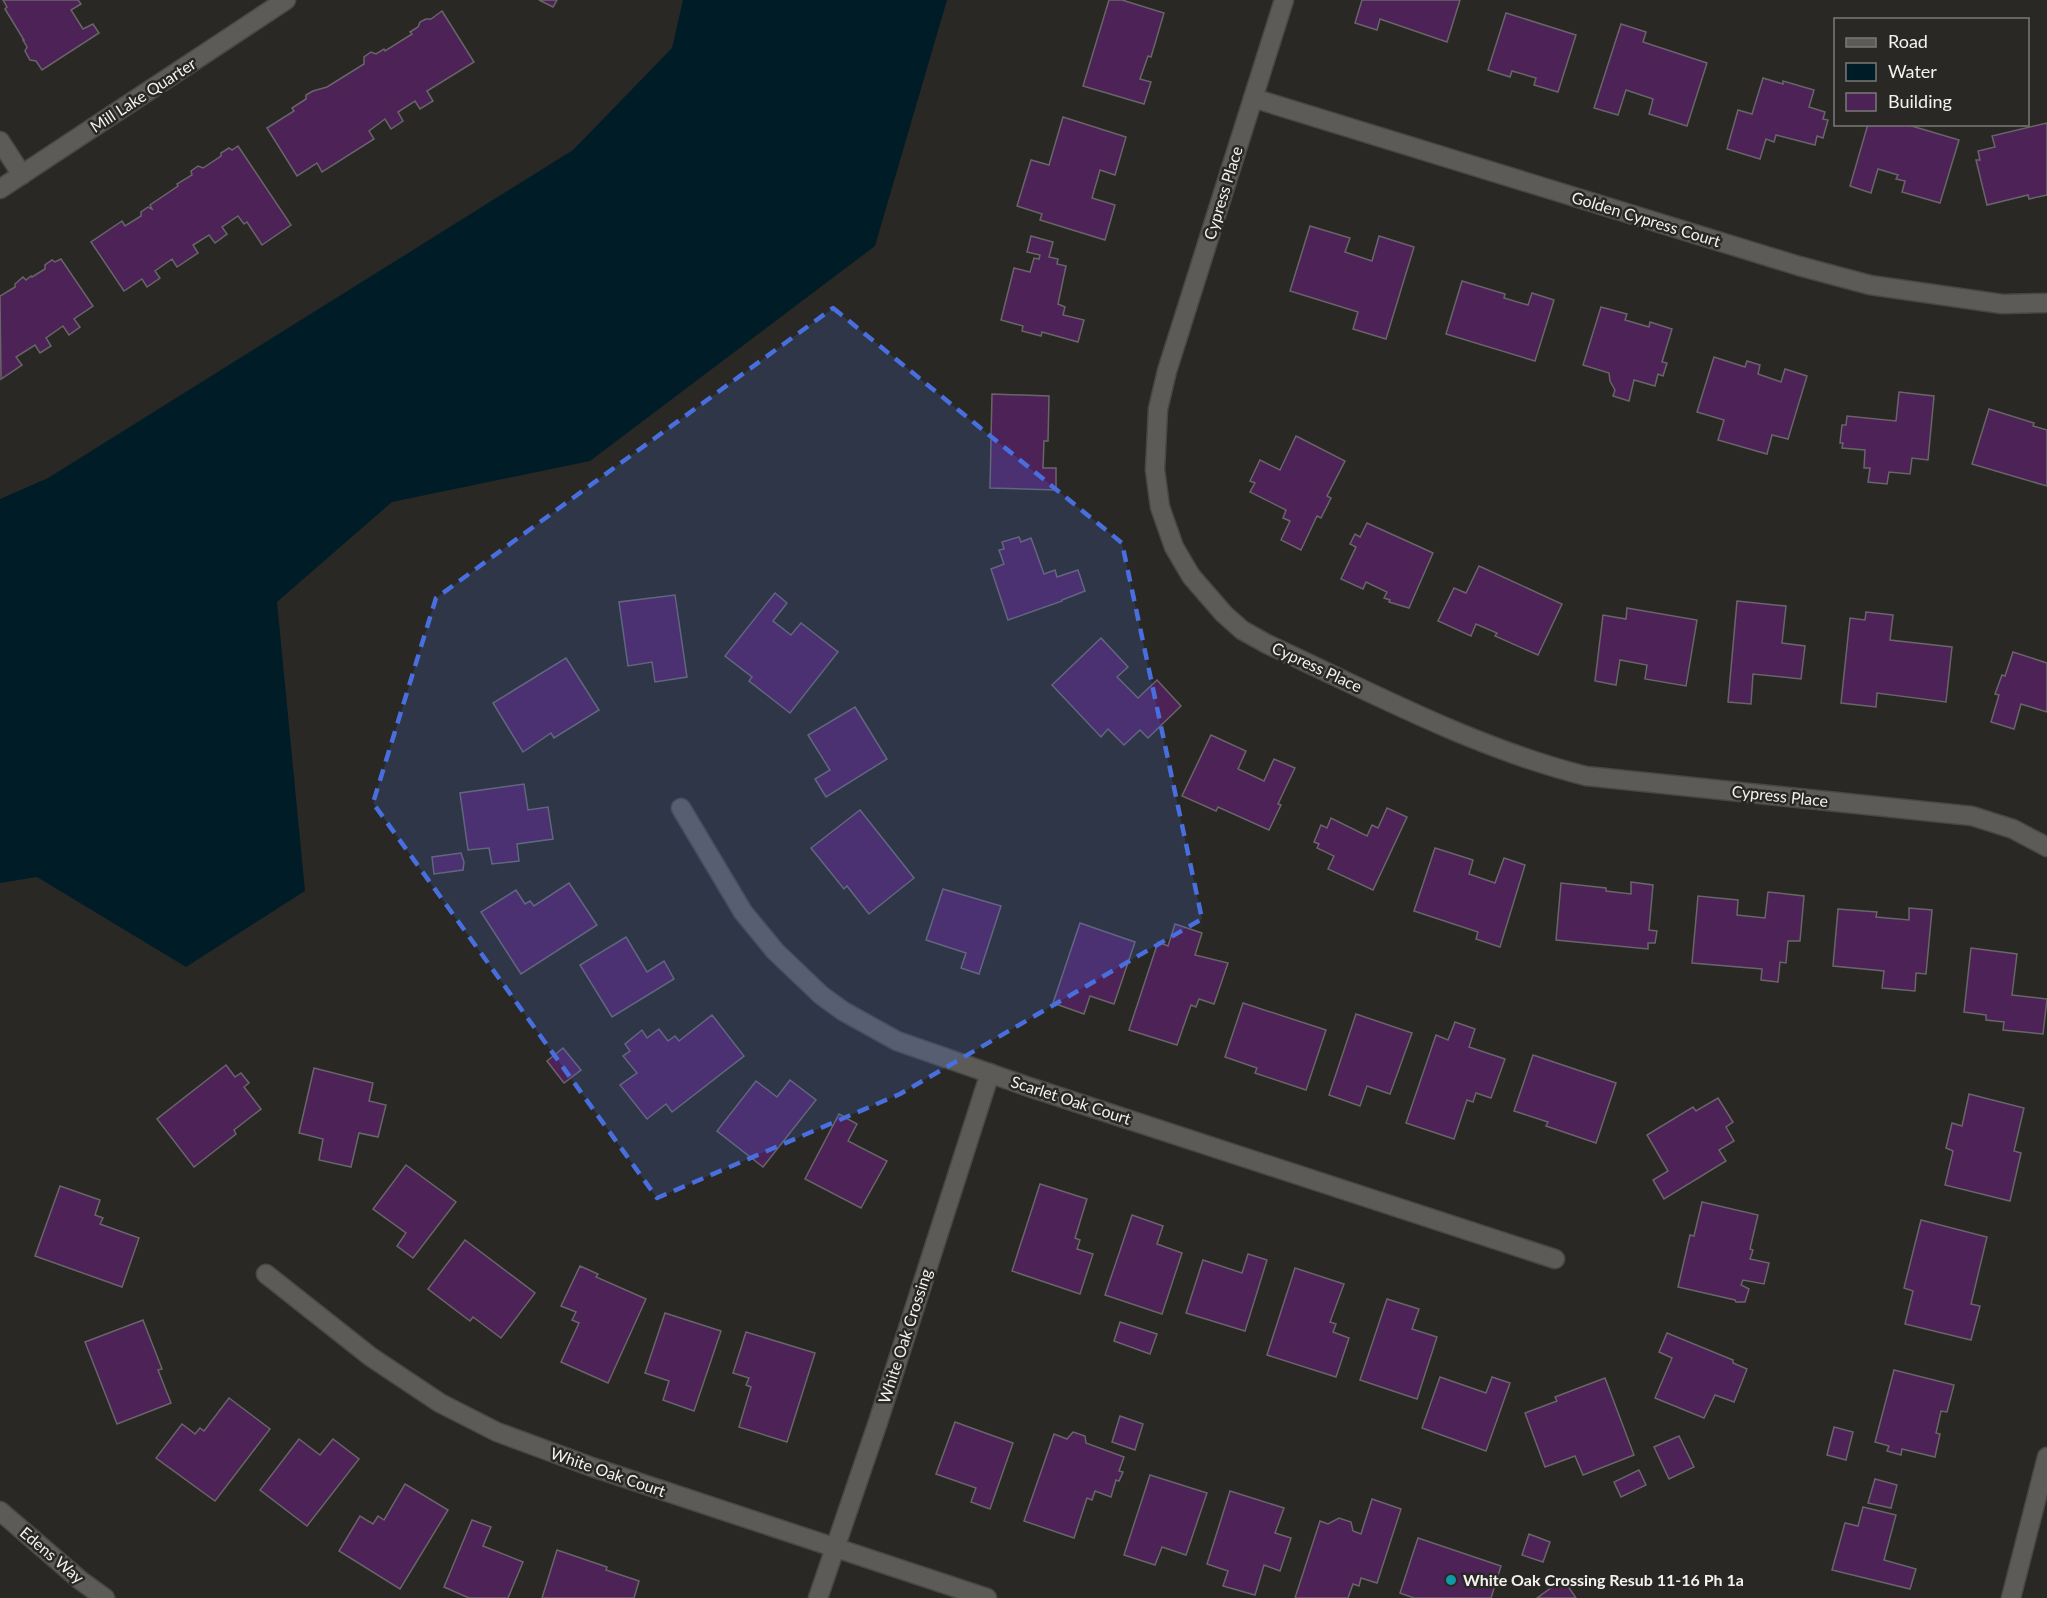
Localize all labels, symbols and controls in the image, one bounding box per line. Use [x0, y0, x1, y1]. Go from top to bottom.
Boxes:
legend [1834, 18, 2029, 126]
text: Road [1888, 30, 1928, 52]
street label: Mill Lake Quarter [86, 53, 199, 136]
text: Water [1888, 60, 1937, 82]
text: Building [1888, 90, 1952, 112]
street label: Cypress Place [1199, 144, 1246, 242]
street label: Golden Cypress Court [1570, 187, 1723, 250]
street label: Cypress Place [1269, 637, 1365, 696]
street label: Cypress Place [1731, 781, 1829, 810]
street label: Scarlet Oak Court [1009, 1071, 1134, 1128]
street label: White Oak Crossing [874, 1266, 935, 1406]
street label: White Oak Court [548, 1443, 668, 1500]
street label: Edens Way [16, 1522, 89, 1587]
place label: White Oak Crossing Resub 11-16 Ph 1a [1463, 1570, 1744, 1589]
marker: White Oak Crossing Resub 11-16 Ph 1a [1444, 1573, 1458, 1587]

